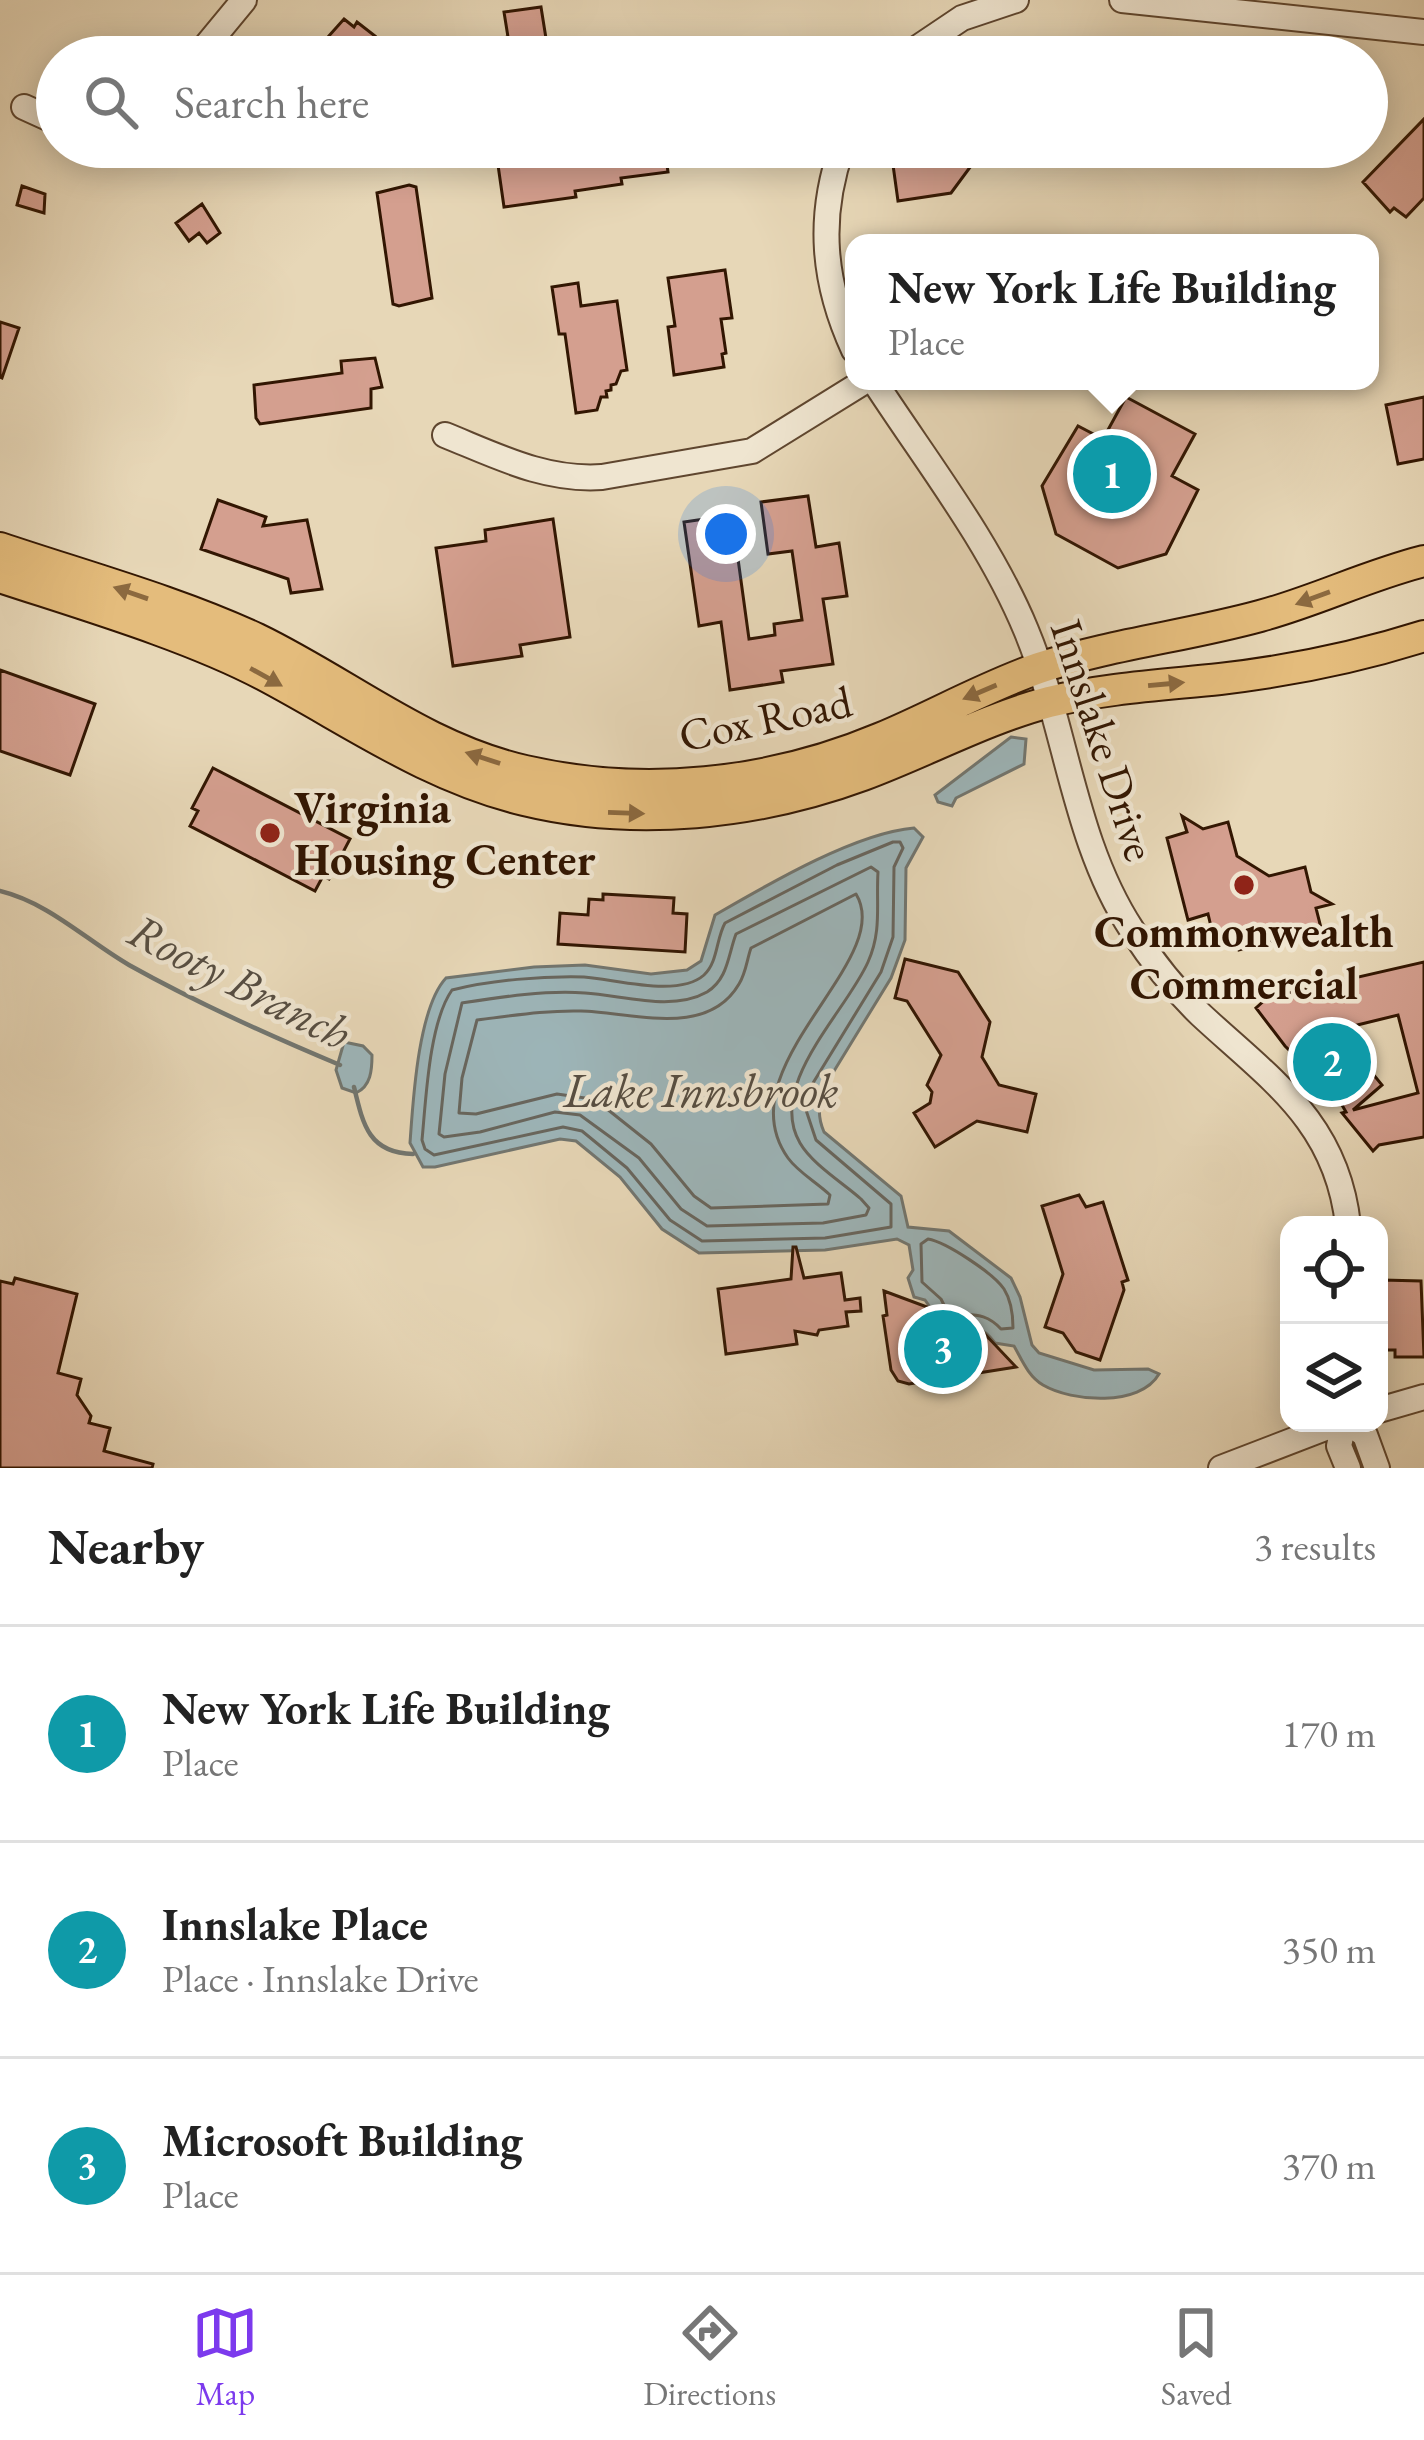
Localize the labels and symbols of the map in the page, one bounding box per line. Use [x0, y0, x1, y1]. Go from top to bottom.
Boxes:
pin: 1 [1073, 429, 1151, 519]
your location [696, 504, 756, 564]
one-way arrow [113, 583, 149, 601]
one-way arrow [1295, 590, 1331, 609]
street label: Innslake Drive [1038, 612, 1170, 868]
one-way arrow [249, 666, 284, 687]
street label: Cox Road [673, 671, 857, 765]
one-way arrow [1148, 674, 1185, 693]
one-way arrow [962, 683, 997, 703]
one-way arrow [464, 748, 501, 767]
place label: Virginia Housing Center [294, 778, 596, 889]
one-way arrow [608, 804, 646, 823]
marker: Virginia Housing Center [257, 820, 283, 846]
marker: Commonwealth Commercial [1231, 872, 1257, 898]
water label: Rooty Branch [118, 899, 362, 1063]
place label: Commonwealth Commercial [1094, 902, 1394, 1012]
pin: 2 [1293, 1017, 1371, 1107]
water label: Lake Innsbrook [562, 1059, 839, 1121]
pin: 3 [904, 1304, 982, 1394]

